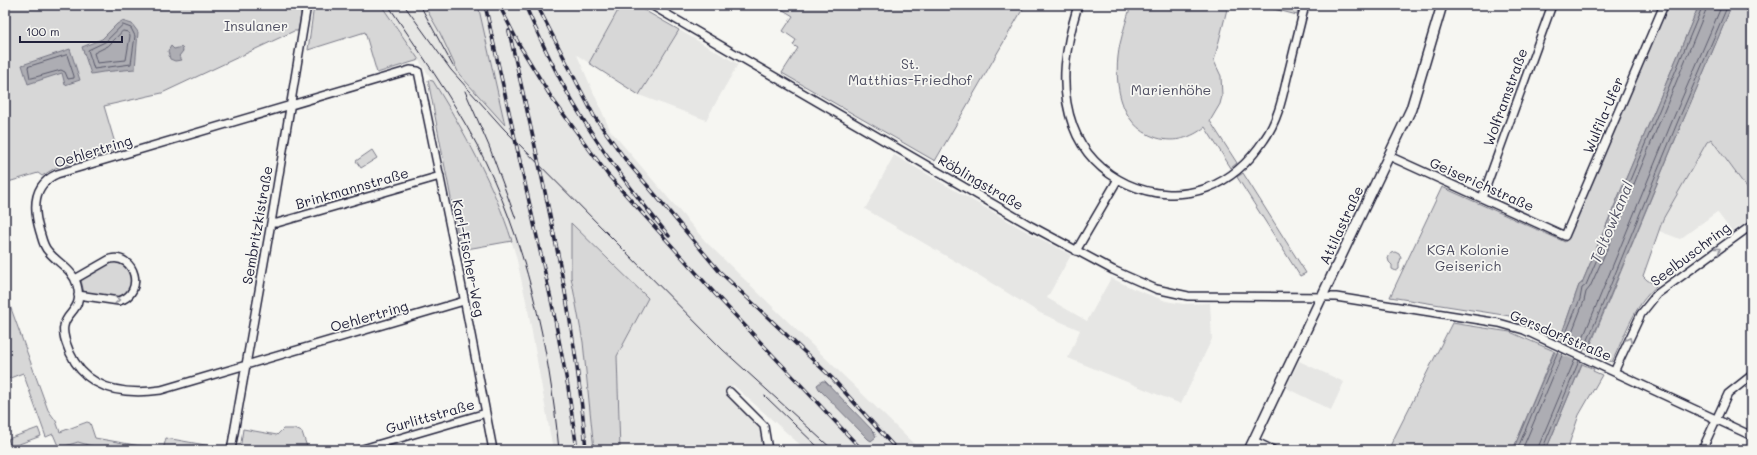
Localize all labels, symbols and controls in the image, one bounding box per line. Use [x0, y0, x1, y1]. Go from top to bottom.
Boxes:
park label: Insulaner [224, 16, 288, 35]
scale bar [20, 18, 122, 44]
text: 100 m [26, 23, 60, 39]
street label: Wolframstraße [1479, 45, 1531, 149]
park label: St. Matthias-Friedhof [848, 54, 973, 89]
street label: Wulfila-Ufer [1578, 74, 1628, 156]
park label: Marienhöhe [1131, 80, 1211, 99]
street label: Oehlertring [52, 130, 134, 172]
street label: Röblingstraße [935, 150, 1027, 214]
street label: Geiserichstraße [1427, 152, 1537, 216]
street label: Brinkmannstraße [293, 163, 411, 213]
street label: Sembritzkistraße [237, 164, 277, 286]
water label: Teltowkanal [1585, 178, 1637, 266]
street label: Attilastraße [1314, 183, 1368, 267]
street label: Karl-Fischer-Weg [448, 198, 490, 318]
street label: Seelbuschring [1646, 218, 1734, 290]
park label: KGA Kolonie Geiserich [1427, 240, 1509, 275]
one-way arrow [1713, 248, 1720, 255]
one-way arrow [114, 296, 120, 304]
street label: Oehlertring [328, 296, 410, 336]
street label: Gersdorfstraße [1507, 305, 1615, 365]
one-way arrow [1624, 337, 1632, 344]
street label: Gurlittstraße [383, 394, 477, 438]

